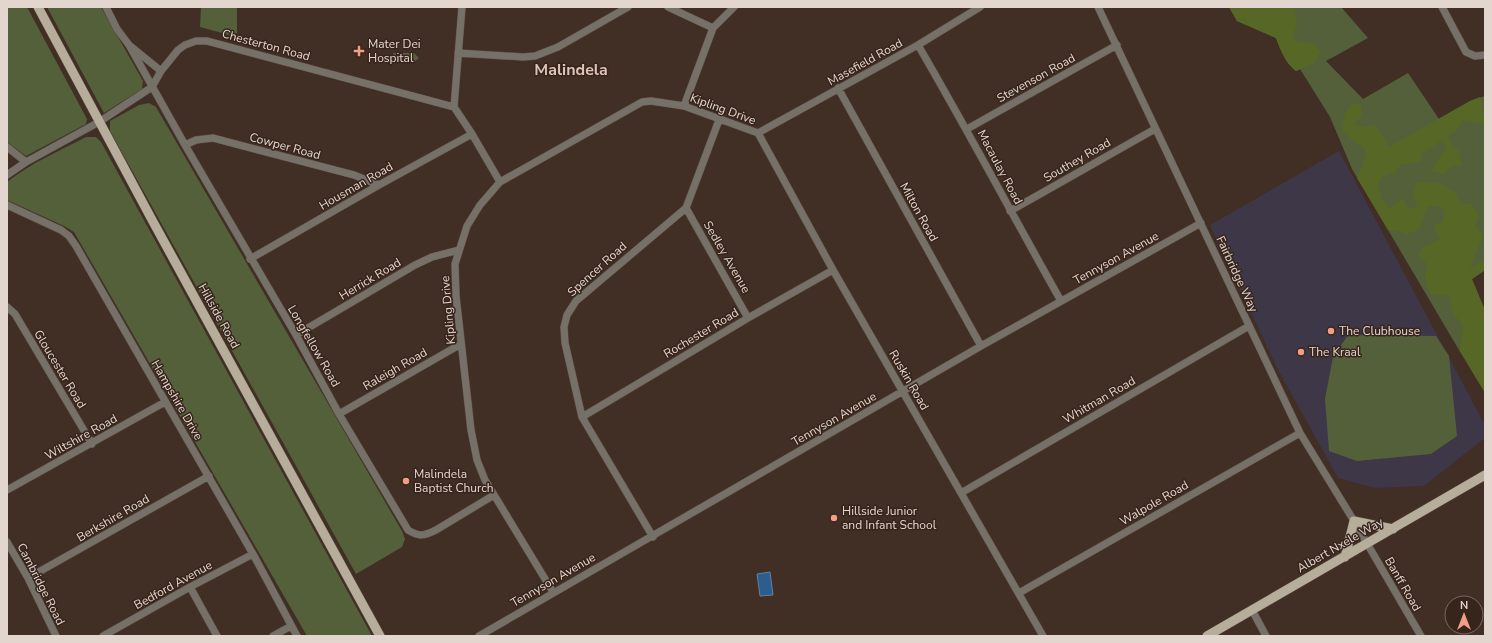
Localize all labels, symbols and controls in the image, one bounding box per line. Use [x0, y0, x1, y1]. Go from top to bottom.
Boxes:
street label: Chesterton Road [220, 26, 312, 64]
street label: Masefield Road [825, 35, 905, 89]
place label: Mater Dei Hospital [368, 36, 421, 66]
marker: Mater Dei Hospital [353, 45, 365, 57]
street label: Stevenson Road [994, 50, 1078, 106]
district label: Malindela [534, 59, 608, 81]
street label: Kipling Drive [688, 90, 758, 128]
street label: Macaulay Road [974, 127, 1026, 207]
street label: Cowper Road [248, 129, 322, 163]
street label: Southey Road [1040, 134, 1114, 186]
street label: Housman Road [316, 158, 396, 214]
street label: Milton Road [896, 180, 942, 244]
street label: Sedley Avenue [700, 218, 754, 296]
street label: Tennyson Avenue [1070, 228, 1162, 288]
street label: Fairbridge Way [1212, 233, 1262, 315]
street label: Spencer Road [564, 238, 630, 300]
street label: Herrick Road [336, 254, 404, 304]
street label: Kipling Drive [437, 275, 459, 345]
street label: Hillside Road [195, 281, 243, 351]
street label: Longfellow Road [284, 302, 344, 390]
street label: Rochester Road [661, 304, 741, 362]
place label: The Clubhouse [1339, 323, 1420, 339]
marker: The Clubhouse [1326, 326, 1336, 336]
street label: Gloucester Road [30, 327, 90, 411]
street label: Raleigh Road [360, 344, 430, 394]
place label: The Kraal [1309, 344, 1361, 360]
street label: Ruskin Road [885, 347, 933, 413]
marker: The Kraal [1296, 347, 1306, 357]
street label: Hampshire Drive [148, 357, 206, 443]
street label: Whitman Road [1060, 373, 1138, 427]
street label: Tennyson Avenue [789, 388, 879, 450]
street label: Wiltshire Road [42, 410, 120, 464]
place label: Malindela Baptist Church [414, 466, 494, 496]
marker: Malindela Baptist Church [401, 476, 411, 486]
street label: Walpole Road [1117, 477, 1191, 529]
street label: Berkshire Road [74, 491, 152, 545]
place label: Hillside Junior and Infant School [842, 503, 937, 533]
marker: Hillside Junior and Infant School [829, 513, 839, 523]
street label: Albert Nxele Way [1294, 513, 1387, 576]
street label: Cambridge Road [13, 540, 69, 628]
street label: Tennyson Avenue [508, 549, 598, 611]
street label: Banff Road [1381, 554, 1425, 614]
street label: Bedford Avenue [131, 557, 215, 613]
north arrow [1444, 595, 1484, 635]
text: N [1460, 598, 1468, 613]

